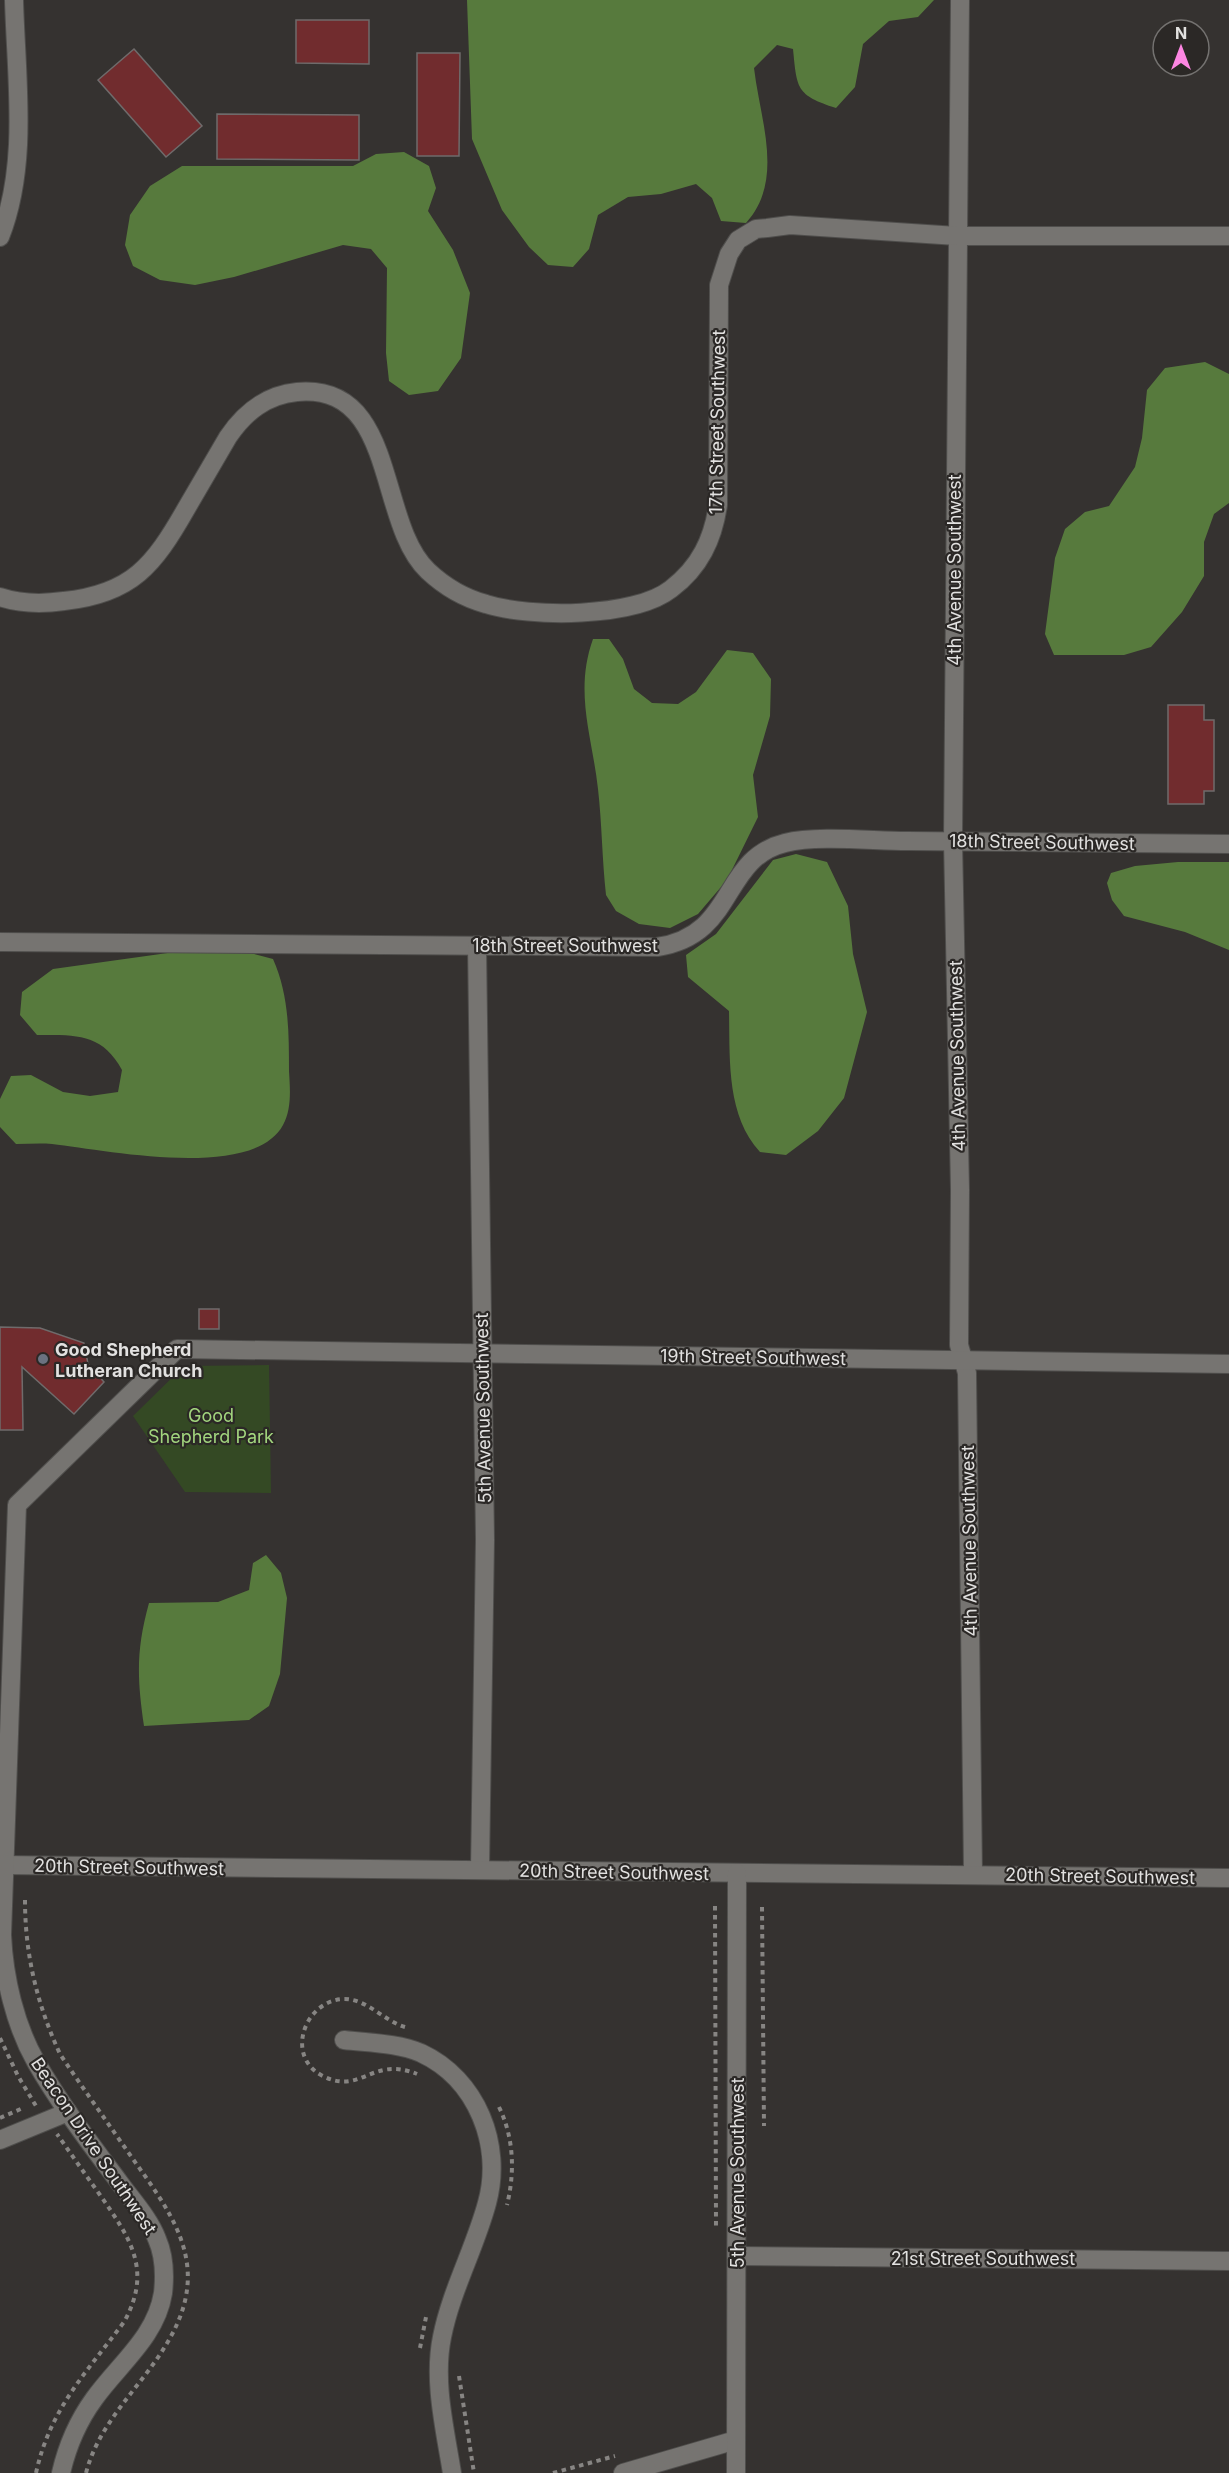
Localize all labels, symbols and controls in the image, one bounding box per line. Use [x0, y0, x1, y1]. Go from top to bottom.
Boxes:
north arrow [1151, 18, 1211, 78]
text: N [1175, 23, 1187, 43]
street label: 17th Street Southwest [705, 329, 729, 515]
street label: 4th Avenue Southwest [944, 474, 965, 666]
street label: 18th Street Southwest [949, 830, 1135, 854]
street label: 18th Street Southwest [472, 935, 658, 956]
street label: 4th Avenue Southwest [945, 960, 969, 1152]
street label: 5th Avenue Southwest [471, 1312, 495, 1503]
place label: Good Shepherd Lutheran Church [55, 1339, 202, 1381]
street label: 19th Street Southwest [660, 1345, 846, 1369]
marker: Good Shepherd Lutheran Church [36, 1352, 50, 1366]
park label: Good Shepherd Park [148, 1405, 274, 1447]
street label: 4th Avenue Southwest [957, 1445, 981, 1637]
street label: 20th Street Southwest [34, 1855, 224, 1879]
street label: 20th Street Southwest [519, 1860, 709, 1884]
street label: 20th Street Southwest [1005, 1864, 1195, 1888]
street label: Beacon Drive Southwest [27, 2054, 161, 2239]
street label: 5th Avenue Southwest [727, 2078, 748, 2268]
street label: 21st Street Southwest [891, 2248, 1075, 2269]

